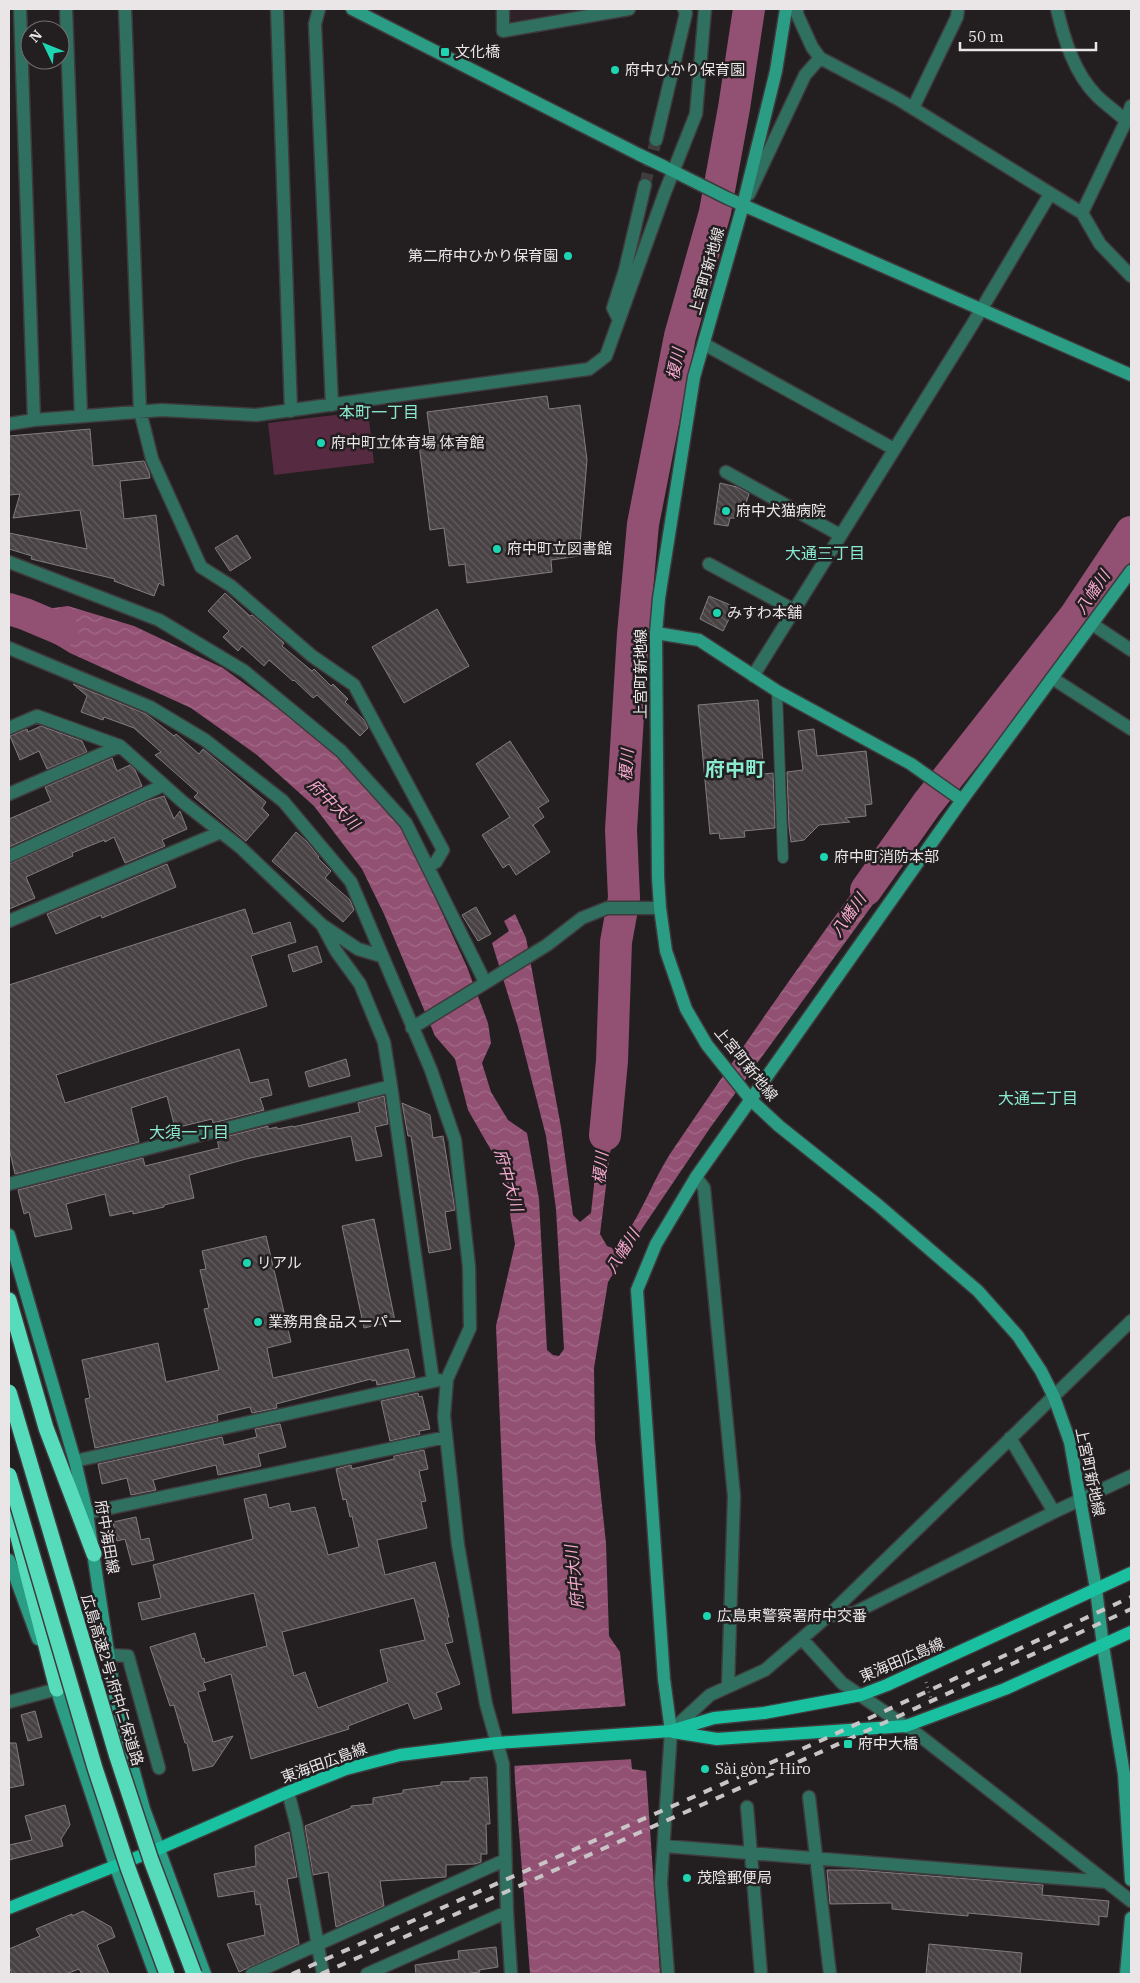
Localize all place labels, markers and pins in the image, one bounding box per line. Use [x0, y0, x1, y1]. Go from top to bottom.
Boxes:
place label: 文化橋 [455, 42, 500, 61]
marker: 文化橋 [439, 46, 451, 58]
place label: 府中ひかり保育園 [625, 60, 745, 79]
marker: 府中ひかり保育園 [609, 64, 621, 76]
place label: 第二府中ひかり保育園 [408, 246, 558, 265]
marker: 第二府中ひかり保育園 [562, 250, 574, 262]
place label: 府中町立体育場 体育館 [331, 433, 484, 452]
marker: 府中町立体育場 体育館 [315, 437, 327, 449]
place label: 府中犬猫病院 [736, 501, 826, 520]
marker: 府中犬猫病院 [720, 505, 732, 517]
place label: 府中町立図書館 [507, 539, 612, 558]
marker: 府中町立図書館 [491, 543, 503, 555]
place label: みすわ本舗 [727, 603, 802, 622]
marker: みすわ本舗 [711, 607, 723, 619]
place label: 府中町消防本部 [834, 847, 939, 866]
marker: 府中町消防本部 [818, 851, 830, 863]
place label: リアル [257, 1253, 302, 1272]
marker: リアル [241, 1257, 253, 1269]
place label: 業務用食品スーパー [268, 1312, 403, 1331]
marker: 業務用食品スーパー [252, 1316, 264, 1328]
place label: 広島東警察署府中交番 [717, 1606, 867, 1625]
marker: 広島東警察署府中交番 [701, 1610, 713, 1622]
place label: 府中大橋 [858, 1734, 918, 1753]
marker: 府中大橋 [842, 1738, 854, 1750]
place label: Sài gòn - Hiro [715, 1759, 811, 1778]
marker: Sài gòn - Hiro [699, 1763, 711, 1775]
place label: 茂陰郵便局 [697, 1868, 772, 1887]
marker: 茂陰郵便局 [681, 1872, 693, 1884]

